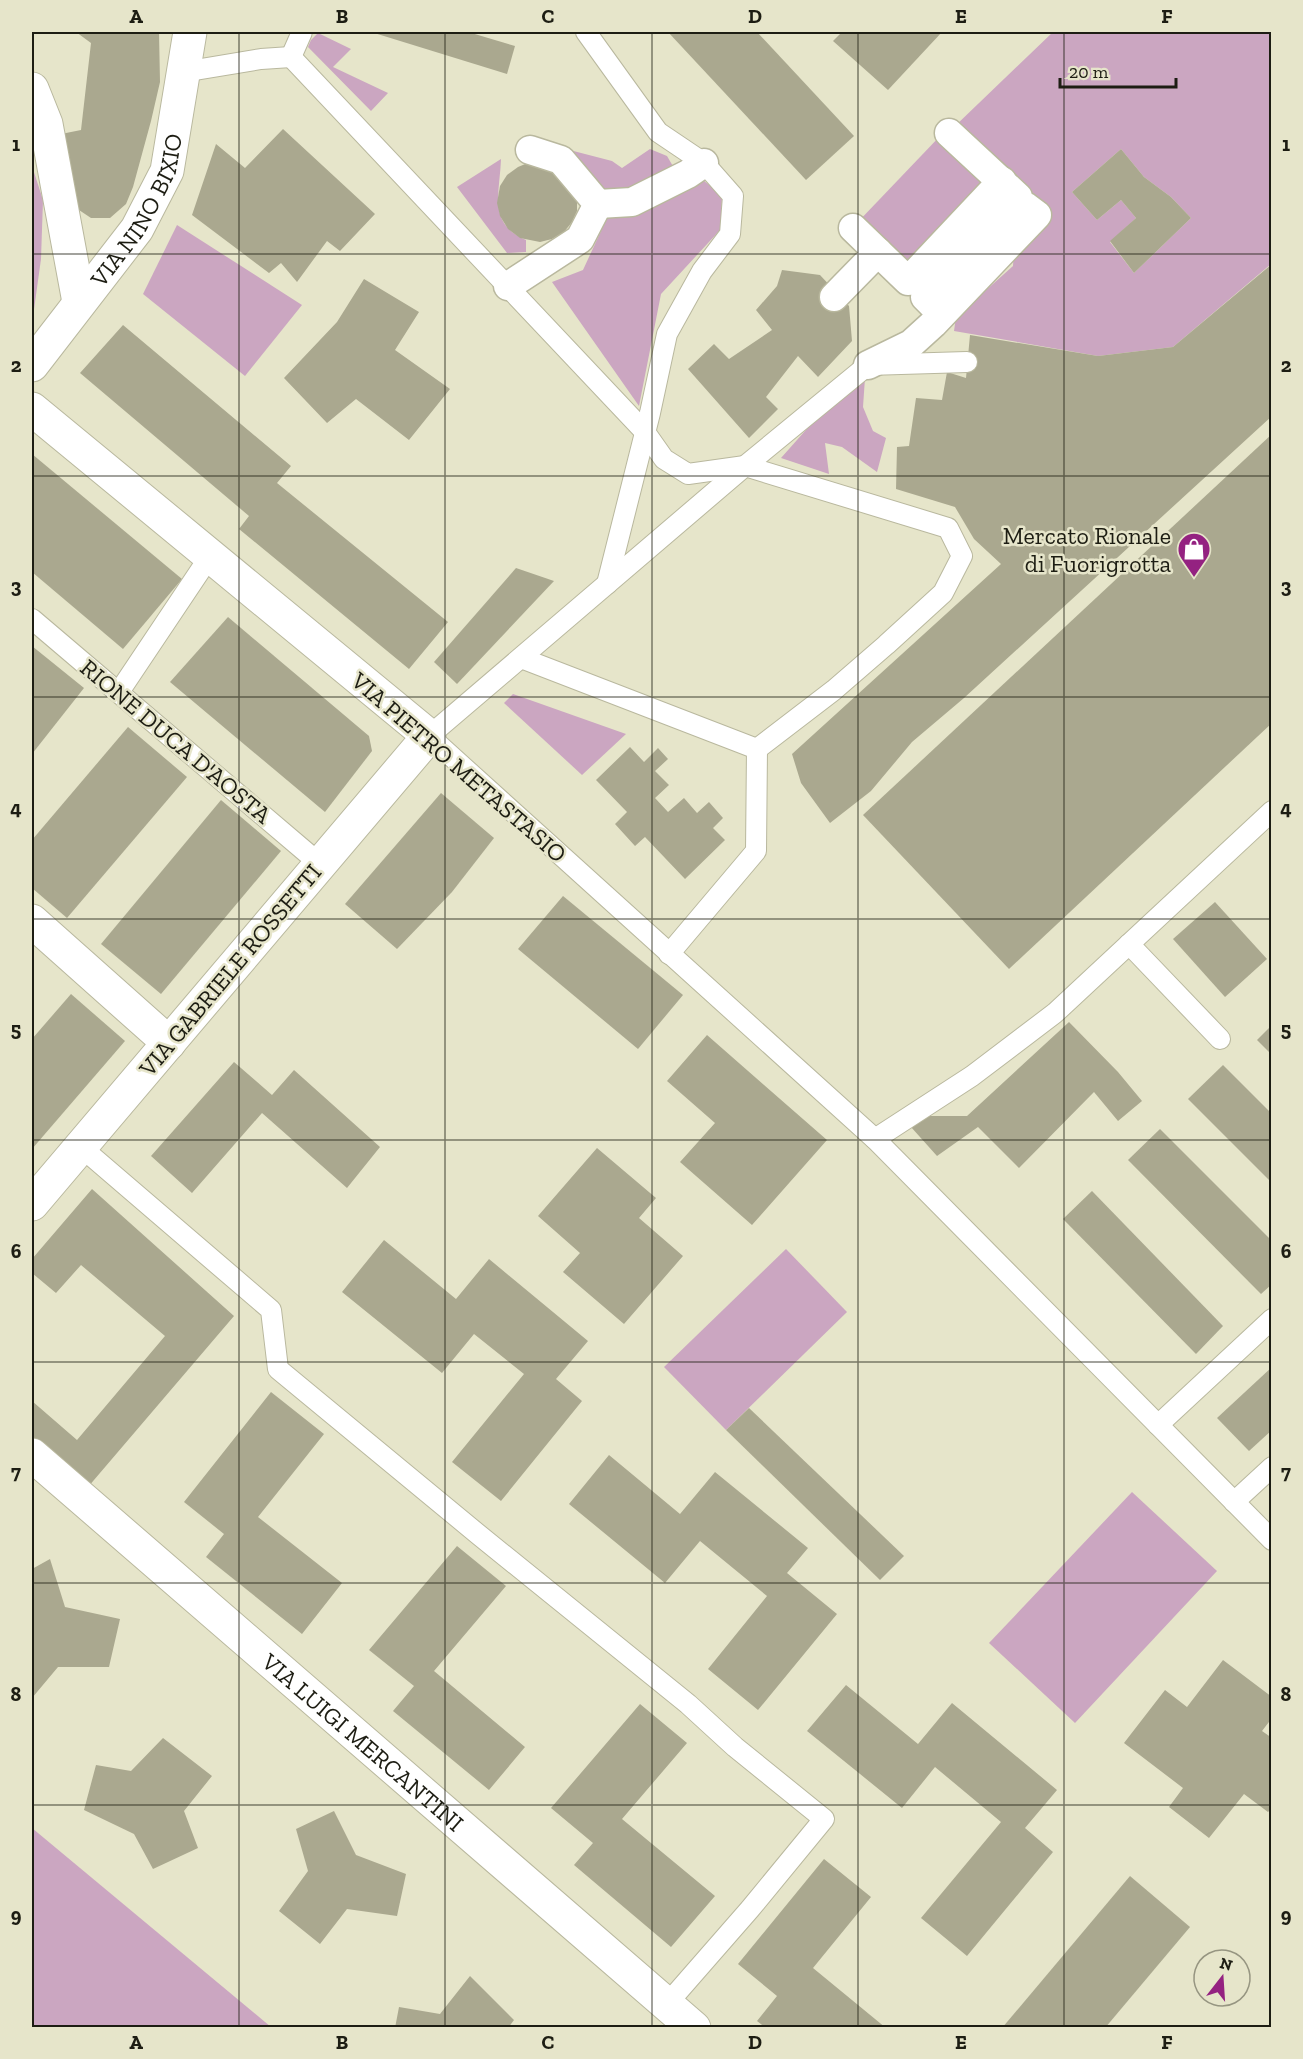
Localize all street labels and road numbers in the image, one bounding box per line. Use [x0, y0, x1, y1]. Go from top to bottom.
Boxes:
street label: VIA NINO BIXIO [83, 131, 187, 293]
street label: RIONE DUCA D'AOSTA [75, 653, 278, 830]
street label: VIA PIETRO METASTASIO [345, 665, 572, 868]
street label: VIA GABRIELE ROSSETTI [132, 858, 327, 1083]
street label: VIA LUIGI MERCANTINI [256, 1646, 470, 1837]

